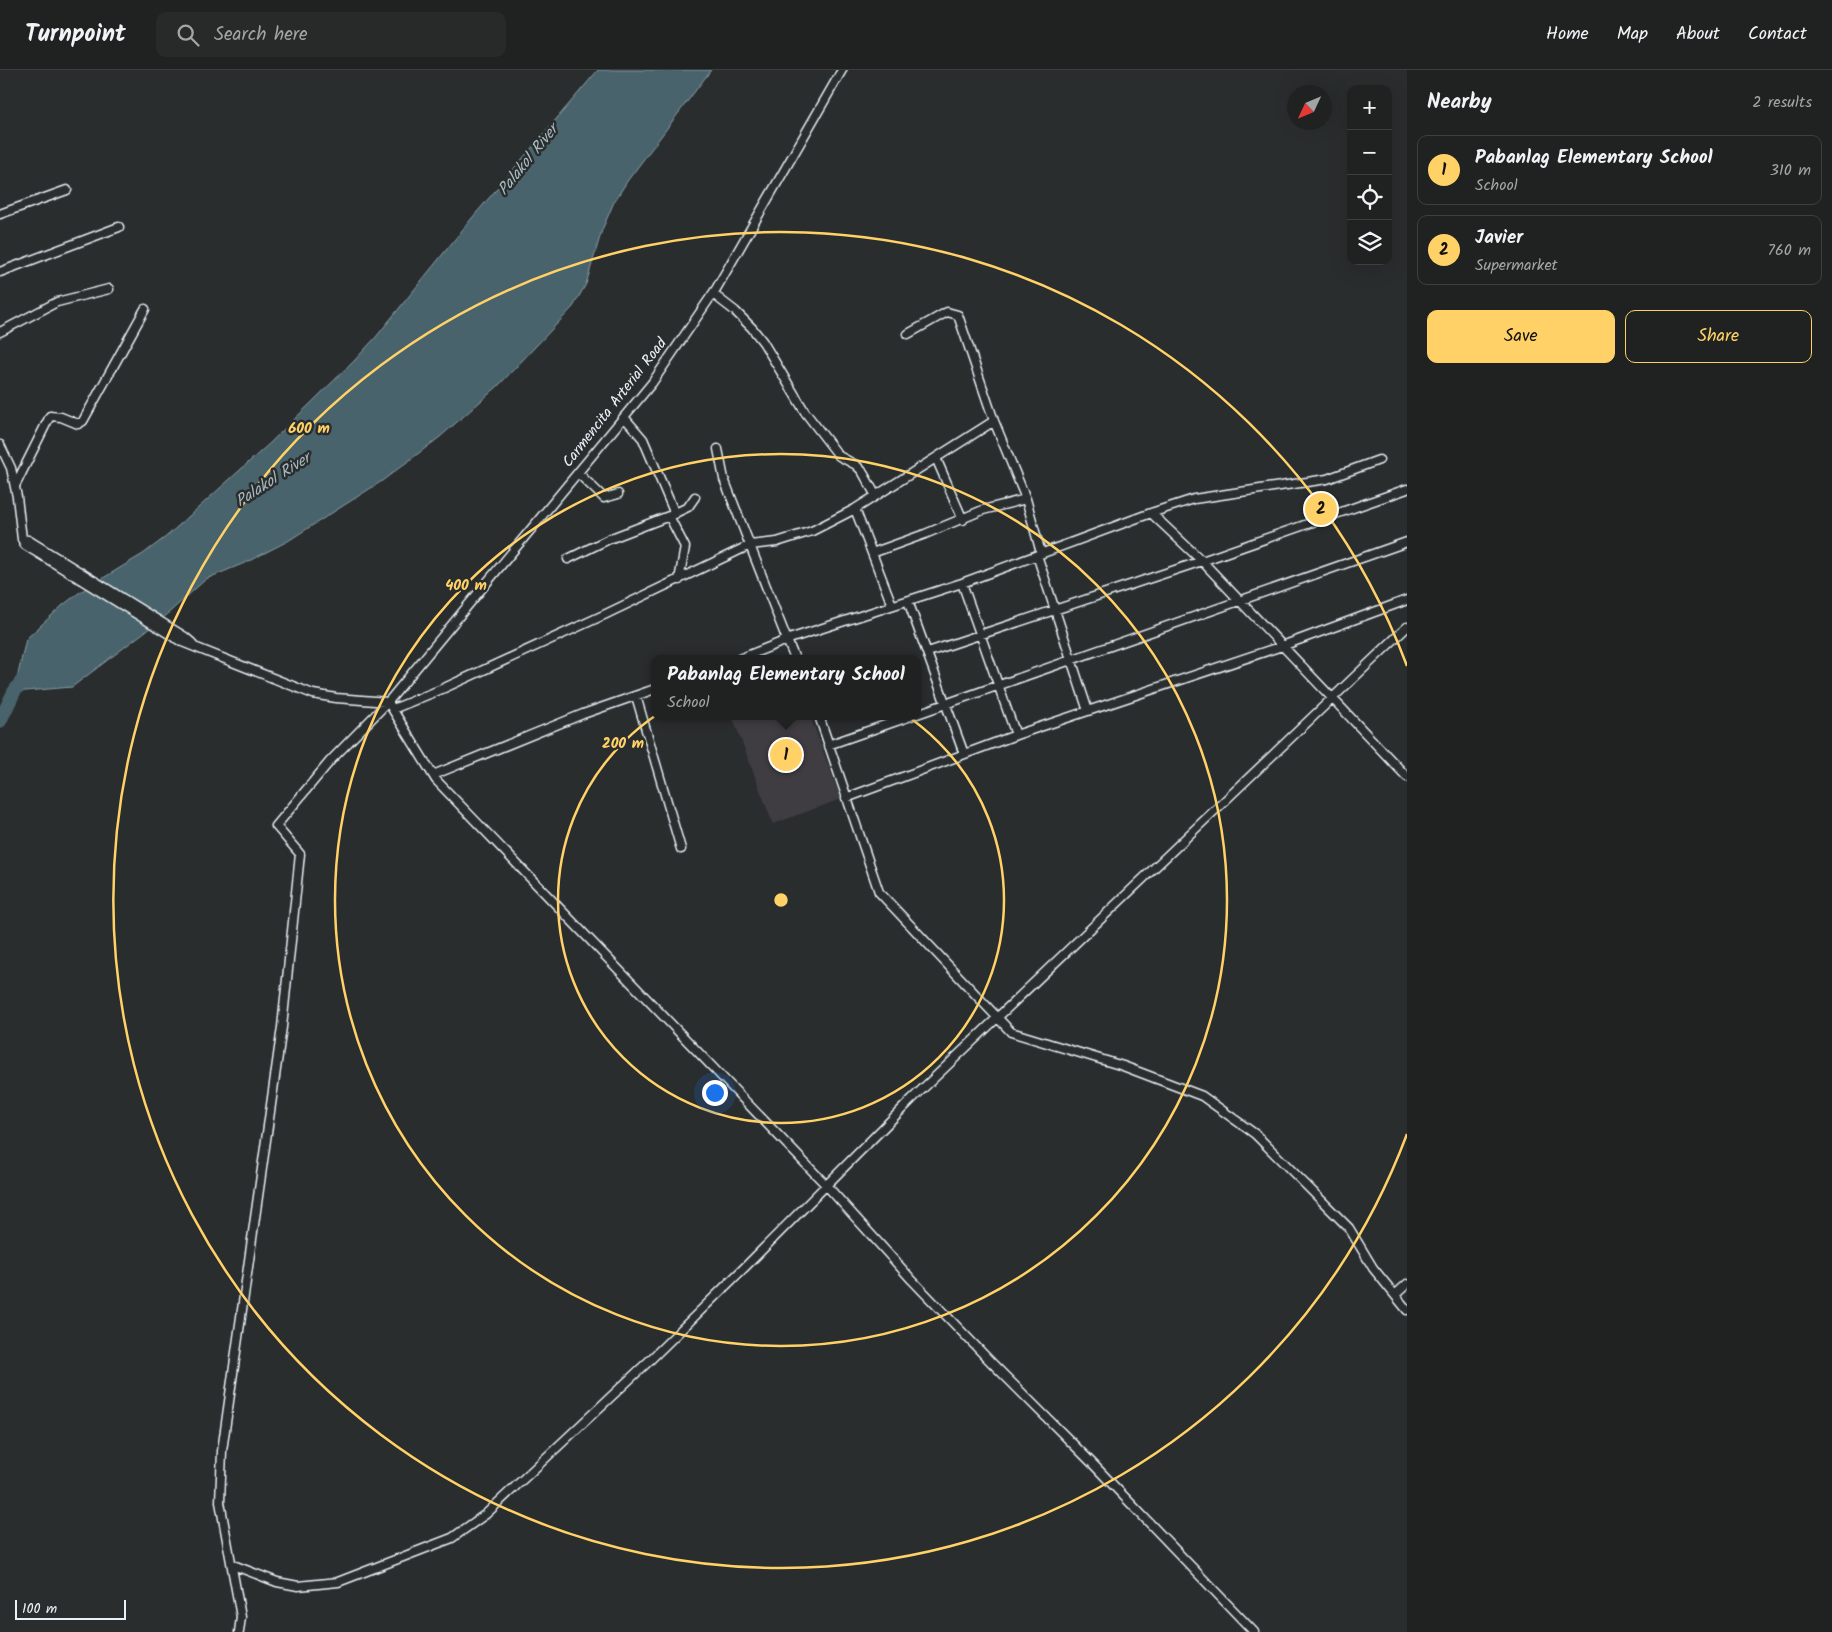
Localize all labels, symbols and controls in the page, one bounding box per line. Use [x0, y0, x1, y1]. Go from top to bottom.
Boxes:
search box [156, 12, 506, 57]
text: Turnpoint [25, 15, 126, 54]
text: Search here [214, 20, 308, 50]
text: Home [1546, 20, 1589, 49]
text: Map [1617, 20, 1648, 49]
text: About [1676, 20, 1720, 49]
text: Contact [1748, 20, 1807, 49]
icon: search [174, 21, 202, 49]
north arrow [1287, 85, 1332, 130]
map controls [1347, 85, 1392, 265]
button: + [1347, 85, 1392, 130]
text: Nearby [1427, 86, 1492, 119]
text: 2 results [1752, 90, 1812, 115]
water label: Palakol River [492, 116, 567, 201]
button: − [1347, 130, 1392, 175]
text: Pabanlag Elementary School [1475, 143, 1713, 173]
text: 1 [1442, 158, 1446, 183]
text: 310 m [1770, 158, 1811, 183]
text: School [1475, 173, 1518, 198]
button: locate [1347, 175, 1392, 220]
button: layers [1347, 220, 1392, 265]
text: Javier [1475, 223, 1523, 253]
text: 2 [1439, 238, 1449, 263]
text: 760 m [1768, 238, 1811, 263]
text: Supermarket [1475, 253, 1558, 278]
button: Save [1427, 310, 1615, 363]
button: Share [1625, 310, 1812, 363]
street label: Carmencita Arterial Road [557, 333, 674, 473]
text: 600 m [288, 417, 330, 441]
water label: Palakol River [231, 444, 319, 514]
pin: 2 [1305, 490, 1337, 528]
text: 400 m [445, 574, 487, 598]
popup [651, 655, 921, 720]
text: Pabanlag Elementary School [667, 660, 905, 690]
text: School [667, 690, 710, 715]
text: 200 m [602, 732, 644, 756]
pin: 1 [770, 736, 802, 774]
centre of rings [772, 891, 790, 909]
your location [702, 1080, 728, 1106]
scale bar [15, 1597, 126, 1620]
text: 100 m [22, 1598, 57, 1620]

